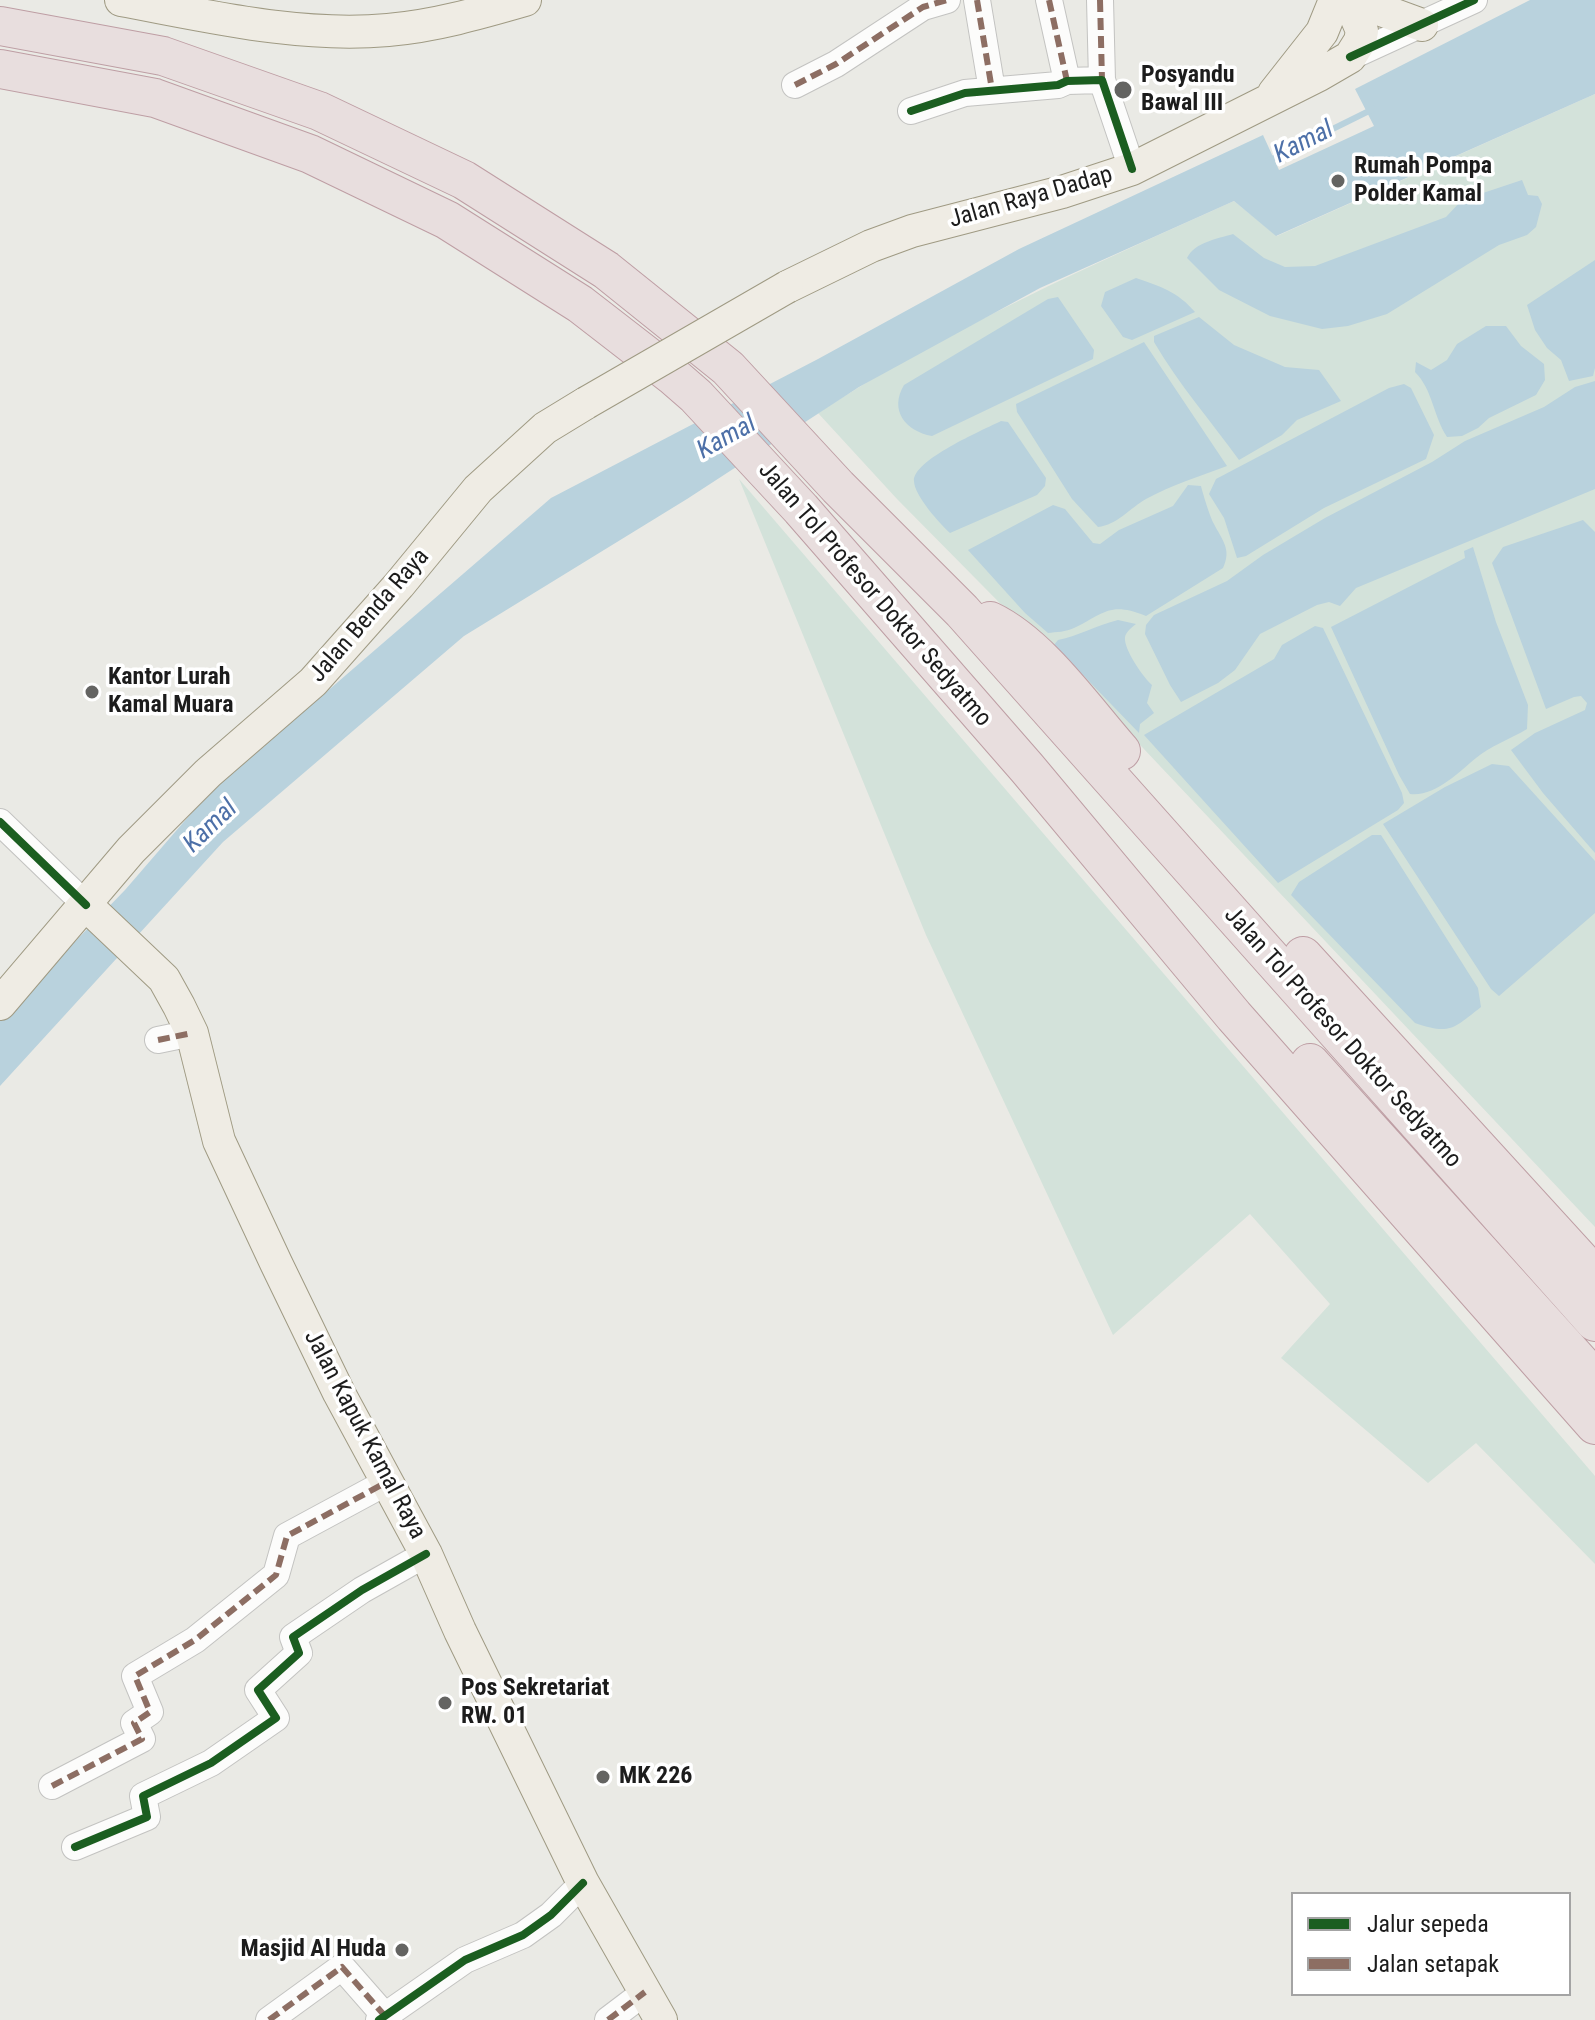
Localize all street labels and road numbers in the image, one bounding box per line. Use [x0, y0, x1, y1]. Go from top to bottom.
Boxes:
street label: Jalan Raya Dadap [946, 161, 1116, 235]
street label: Jalan Tol Profesor Doktor Sedyatmo [751, 457, 997, 733]
street label: Jalan Benda Raya [304, 543, 436, 689]
street label: Jalan Tol Profesor Doktor Sedyatmo [1217, 902, 1467, 1174]
street label: Jalan Kapuk Kamal Raya [297, 1326, 431, 1544]

